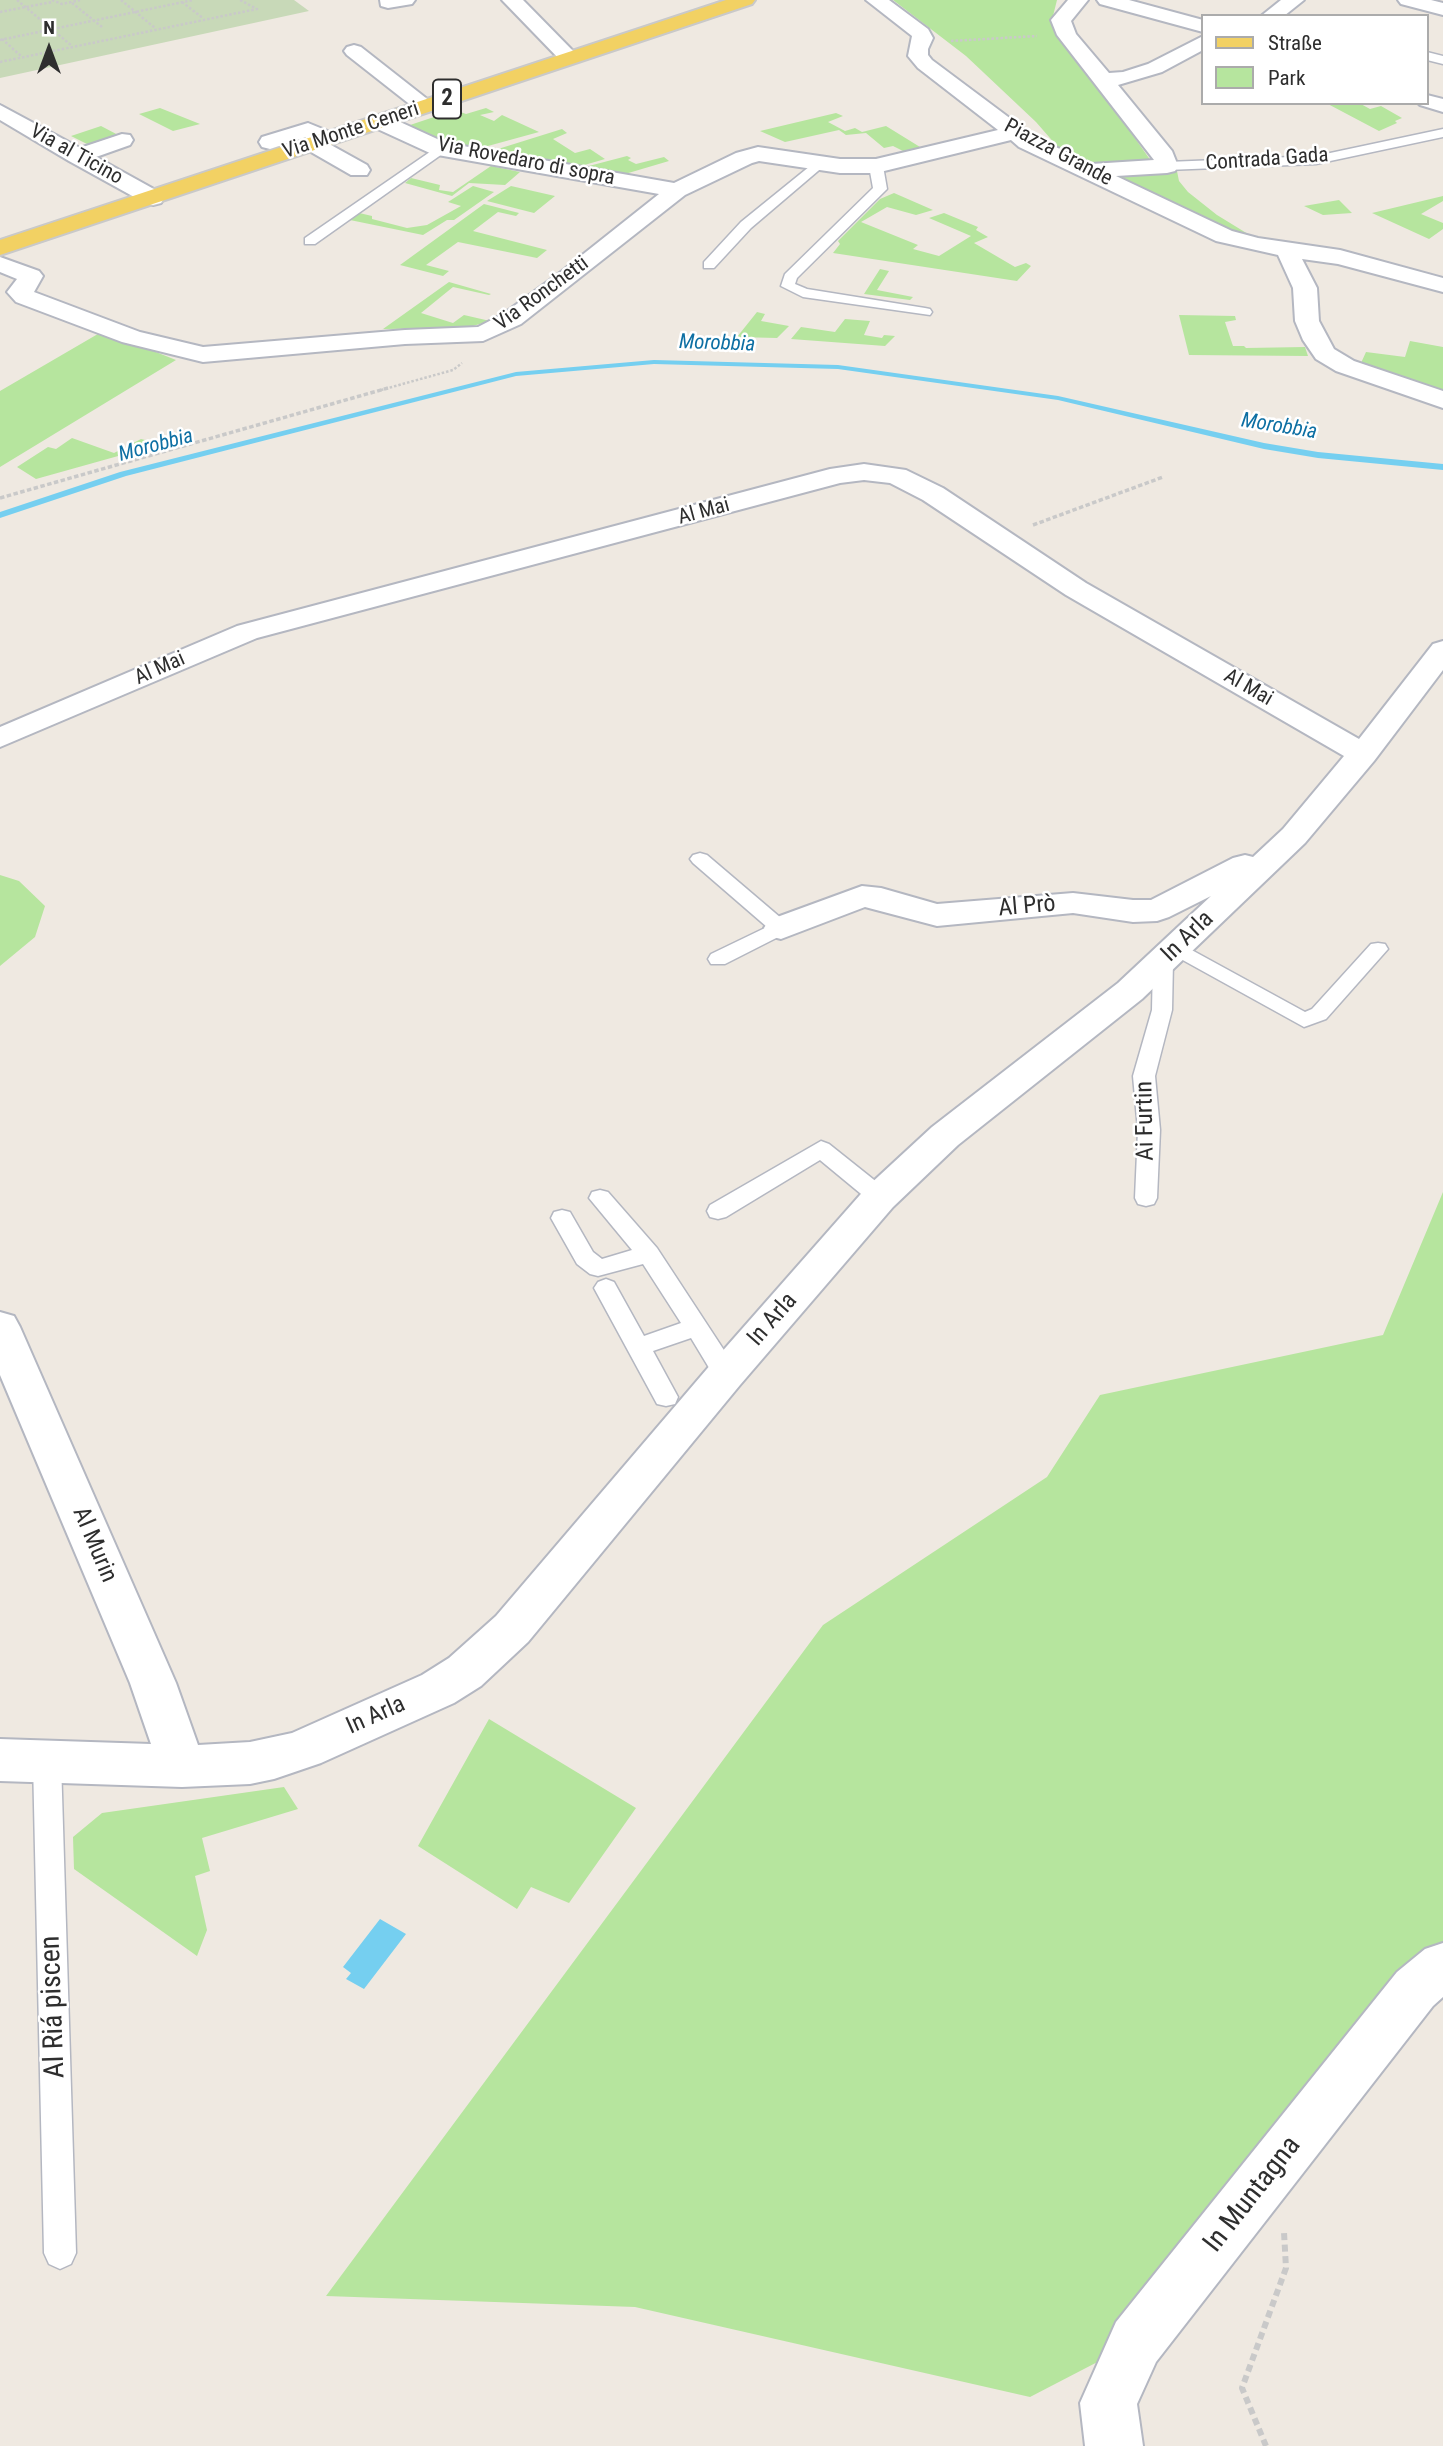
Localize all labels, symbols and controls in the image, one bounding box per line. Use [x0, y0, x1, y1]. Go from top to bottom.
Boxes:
north arrow [14, 14, 84, 84]
legend [1202, 14, 1429, 105]
text: N [43, 16, 55, 39]
text: Straße [1268, 31, 1322, 55]
text: Park [1268, 66, 1305, 90]
road number: 2 [433, 80, 461, 118]
street label: Via Monte Ceneri [280, 97, 422, 165]
street label: Piazza Grande [1000, 114, 1116, 192]
street label: Via al Ticino [25, 119, 127, 191]
street label: Via Rovedaro di sopra [435, 132, 617, 192]
street label: Contrada Gada [1205, 143, 1329, 177]
street label: Via Ronchetti [490, 251, 594, 337]
water label: Morobbia [678, 330, 756, 358]
water label: Morobbia [1239, 409, 1319, 445]
water label: Morobbia [116, 424, 196, 468]
street label: Al Mai [675, 493, 733, 531]
street label: Al Mai [131, 647, 189, 691]
street label: Al Mai [1219, 664, 1277, 712]
street label: Al Prò [997, 890, 1057, 924]
street label: In Arla [1156, 905, 1220, 969]
street label: Ai Furtin [1131, 1081, 1161, 1161]
street label: In Arla [742, 1287, 804, 1353]
street label: Al Murin [65, 1503, 123, 1587]
street label: In Arla [342, 1690, 410, 1742]
street label: Al Riá piscen [35, 1935, 73, 2079]
street label: In Muntagna [1197, 2130, 1309, 2260]

